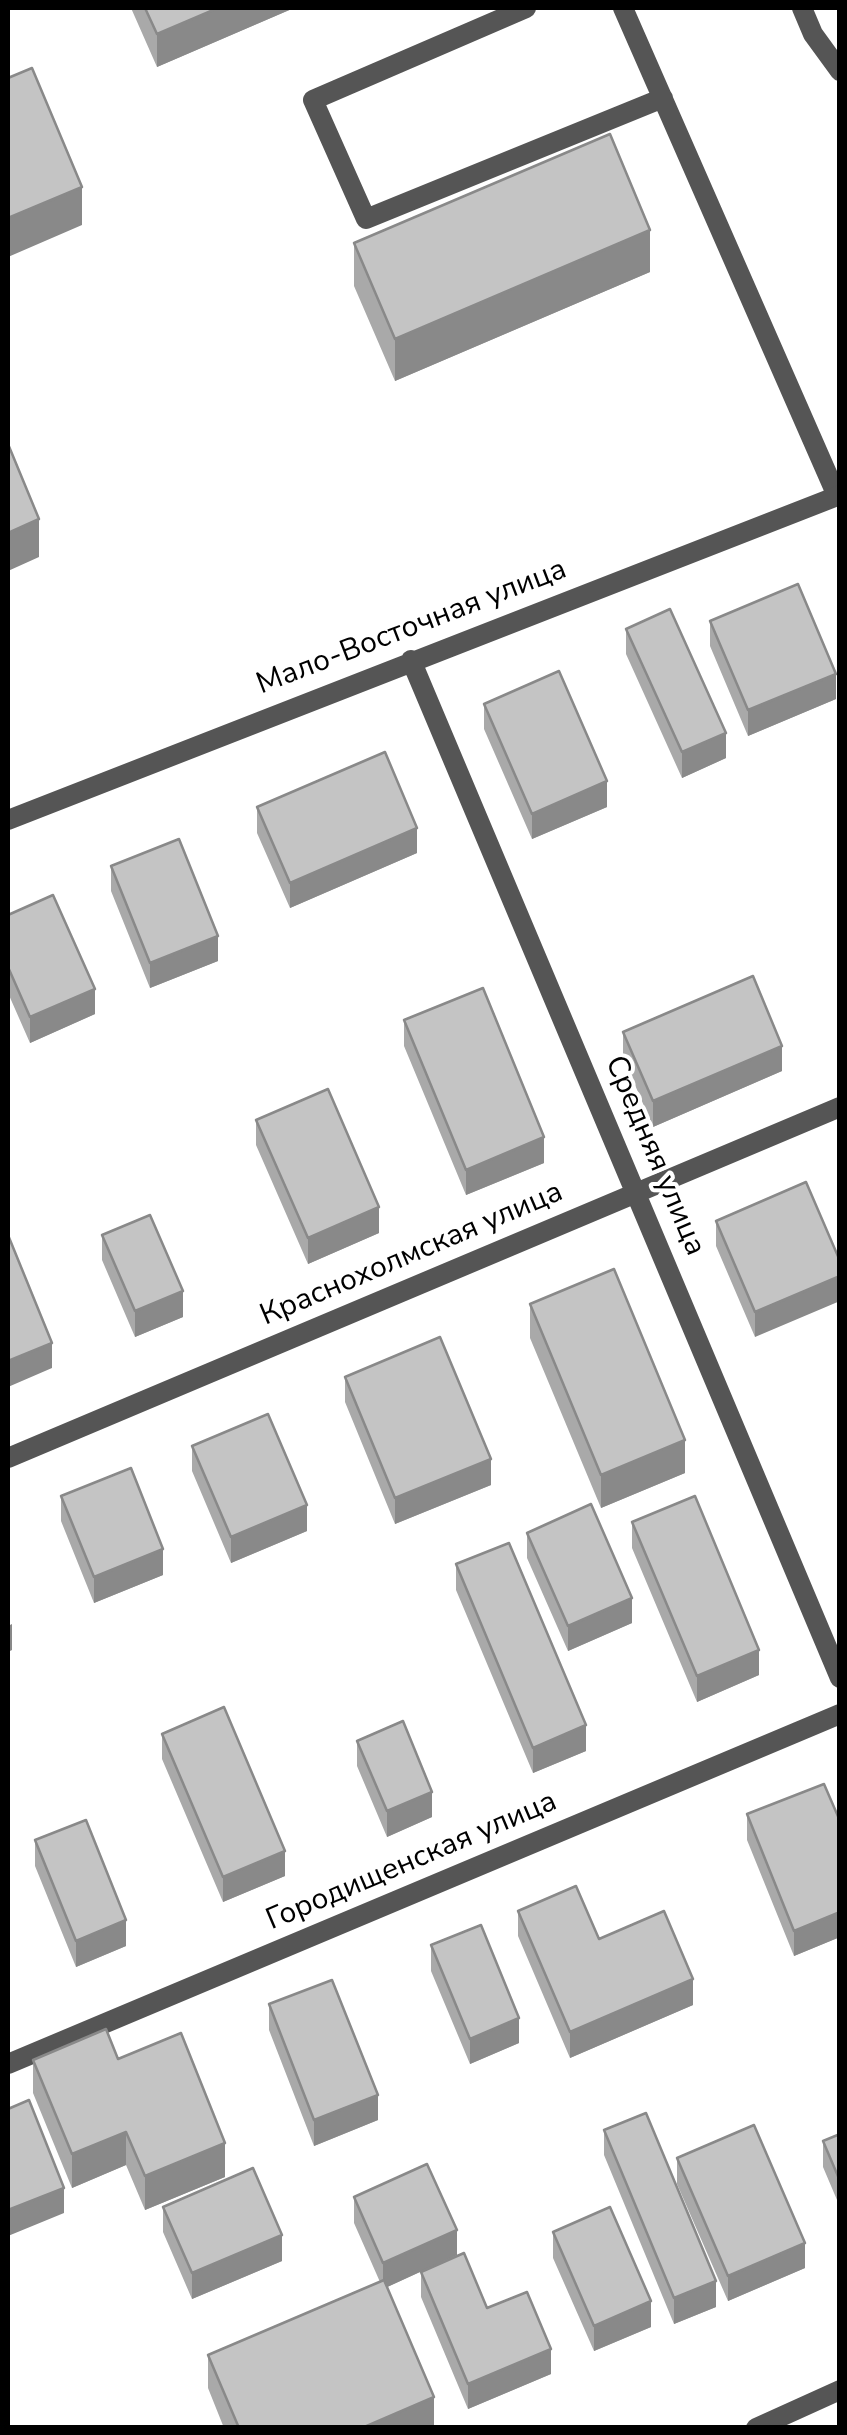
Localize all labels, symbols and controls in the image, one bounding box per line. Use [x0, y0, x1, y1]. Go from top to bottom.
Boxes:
street label: Мало-Восточная улица [252, 552, 572, 704]
street label: Средняя улица [596, 1051, 712, 1261]
street label: Краснохолмская улица [255, 1175, 569, 1335]
street label: Городищенская улица [261, 1784, 563, 1940]

